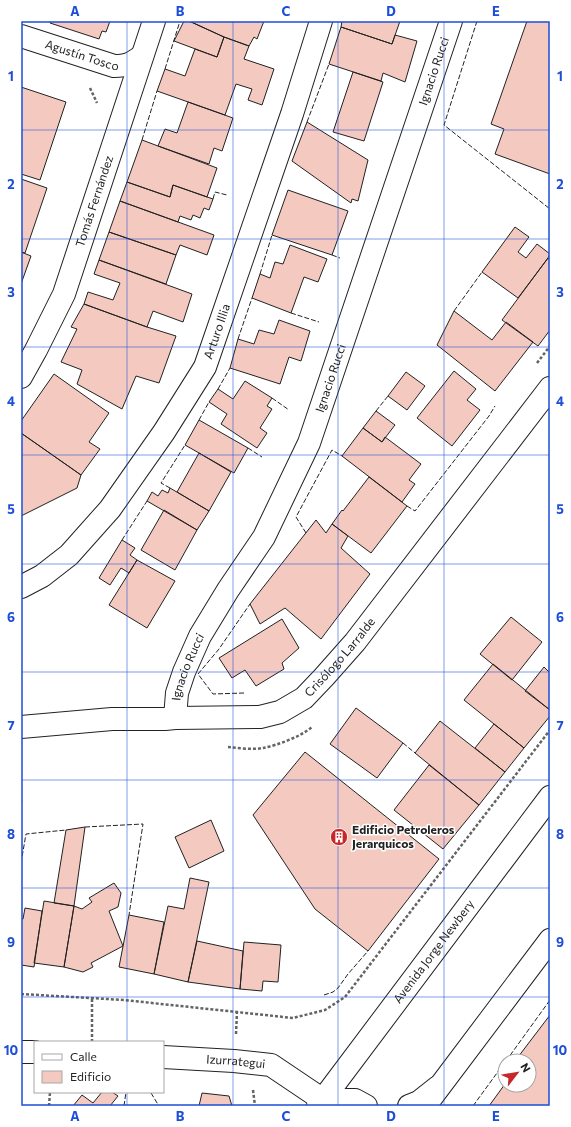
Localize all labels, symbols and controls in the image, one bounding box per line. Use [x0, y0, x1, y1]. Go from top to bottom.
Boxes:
text: A [70, 3, 80, 19]
text: B [176, 3, 185, 19]
text: C [282, 3, 291, 19]
text: D [386, 3, 396, 19]
text: E [492, 3, 500, 19]
street label: Ignacio Rucci [415, 35, 451, 107]
street label: Agustín Tosco [44, 36, 119, 72]
text: 1 [8, 68, 14, 84]
text: 1 [557, 68, 563, 84]
street label: Tomás Fernández [72, 154, 115, 249]
text: 2 [7, 176, 15, 192]
text: 2 [556, 176, 564, 192]
text: 3 [7, 284, 15, 300]
text: 3 [556, 284, 564, 300]
street label: Arturo Illia [200, 302, 232, 361]
street label: Ignacio Rucci [312, 342, 348, 414]
text: 4 [7, 393, 15, 409]
text: 4 [556, 393, 564, 409]
text: 5 [7, 501, 15, 517]
text: 5 [556, 501, 564, 517]
text: 6 [7, 609, 15, 625]
text: 6 [556, 609, 564, 625]
street label: Crisólogo Larralde [301, 615, 377, 699]
street label: Ignacio Rucci [168, 630, 206, 701]
text: 7 [7, 717, 15, 733]
text: 7 [556, 717, 564, 733]
place label: Edificio Petroleros Jerarquicos [352, 822, 455, 851]
text: 8 [7, 826, 15, 842]
text: 8 [556, 826, 564, 842]
building icon: Edificio Petroleros Jerarquicos [329, 827, 349, 847]
street label: Avenida Jorge Newbery [390, 897, 476, 1005]
text: 9 [7, 934, 15, 950]
text: 9 [556, 934, 564, 950]
legend [34, 1041, 164, 1093]
text: 10 [4, 1042, 19, 1058]
text: 10 [553, 1042, 568, 1058]
text: Calle [70, 1049, 97, 1063]
street label: Izurrategui [206, 1051, 266, 1070]
north arrow [497, 1053, 537, 1093]
text: N [518, 1061, 534, 1074]
text: Edificio [70, 1069, 111, 1083]
text: A [70, 1108, 80, 1124]
text: B [176, 1108, 185, 1124]
text: C [282, 1108, 291, 1124]
text: D [386, 1108, 396, 1124]
text: E [492, 1108, 500, 1124]

